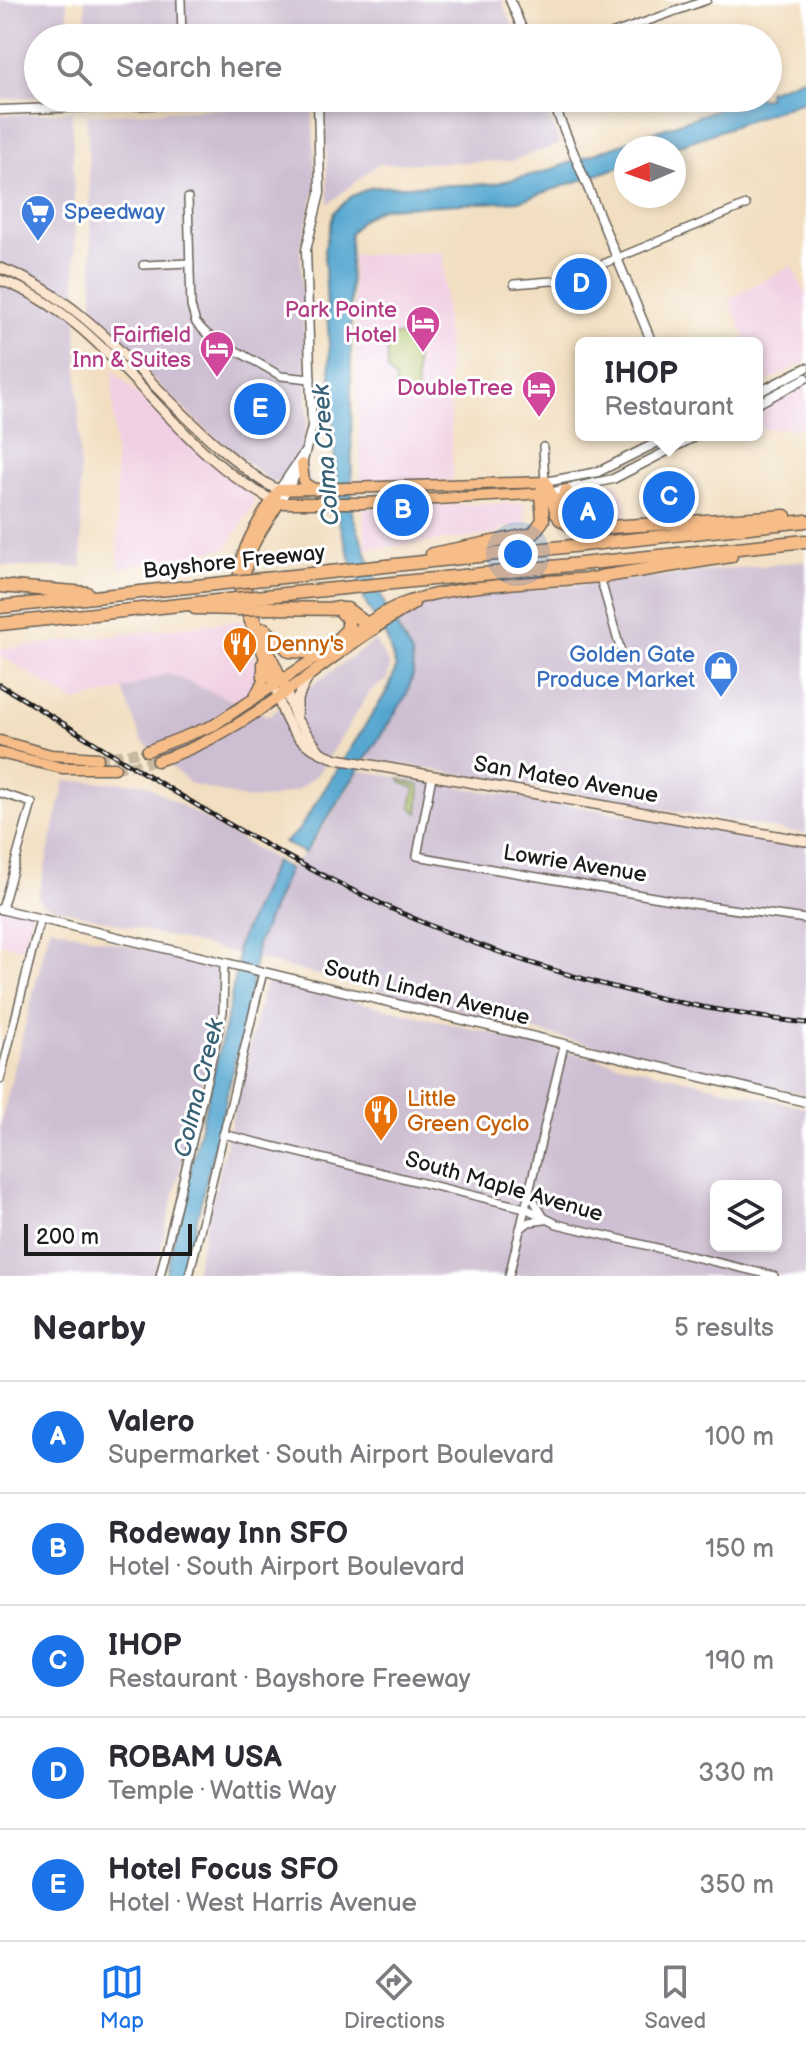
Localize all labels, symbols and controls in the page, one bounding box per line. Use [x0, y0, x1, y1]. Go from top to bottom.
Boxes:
search box [24, 24, 782, 112]
icon: search [52, 46, 96, 90]
text: Search here [116, 50, 282, 86]
north arrow [614, 136, 686, 208]
supermarket icon: Speedway [19, 193, 57, 243]
place label: Speedway [64, 199, 165, 226]
pin: D [555, 254, 607, 314]
place label: Park Pointe Hotel [285, 297, 397, 349]
hotel icon: Park Pointe Hotel [404, 304, 442, 354]
place label: Fairfield Inn & Suites [73, 322, 191, 374]
hotel icon: Fairfield Inn & Suites [198, 329, 236, 379]
popup [575, 337, 763, 441]
text: IHOP [604, 356, 677, 392]
hotel icon: DoubleTree [520, 369, 558, 419]
place label: DoubleTree [397, 375, 513, 402]
pin: E [234, 379, 286, 439]
water label: Colma Creek [307, 382, 345, 527]
text: Restaurant [604, 392, 734, 423]
pin: C [643, 467, 695, 527]
pin: B [377, 480, 429, 540]
pin: A [562, 483, 614, 543]
your location [498, 534, 538, 574]
street label: Bayshore Freeway [142, 539, 326, 585]
restaurant icon: Denny's [221, 625, 259, 675]
place label: Denny's [266, 631, 344, 658]
place label: Golden Gate Produce Market [536, 642, 695, 694]
shop icon: Golden Gate Produce Market [702, 649, 740, 699]
street label: San Mateo Avenue [472, 750, 660, 810]
street label: Lowrie Avenue [501, 839, 649, 889]
street label: South Linden Avenue [321, 954, 533, 1032]
water label: Colma Creek [168, 1015, 231, 1160]
place label: Little Green Cyclo [407, 1086, 529, 1138]
restaurant icon: Little Green Cyclo [362, 1093, 400, 1143]
street label: South Maple Avenue [402, 1146, 606, 1228]
map controls [710, 1180, 782, 1252]
button: layers [710, 1180, 782, 1252]
scale bar [24, 1220, 192, 1256]
text: 200 m [36, 1224, 99, 1251]
text: Nearby [32, 1308, 146, 1349]
text: 5 results [674, 1313, 774, 1344]
text: Valero [108, 1404, 195, 1440]
text: A [50, 1422, 66, 1453]
text: 100 m [705, 1422, 774, 1453]
text: Supermarket · South Airport Boulevard [108, 1440, 554, 1471]
text: Rodeway Inn SFO [108, 1516, 348, 1552]
text: B [49, 1534, 67, 1565]
text: 150 m [705, 1534, 774, 1565]
text: Hotel · South Airport Boulevard [108, 1552, 465, 1583]
text: IHOP [108, 1628, 181, 1664]
text: C [49, 1646, 67, 1677]
text: 190 m [705, 1646, 774, 1677]
text: Restaurant · Bayshore Freeway [108, 1664, 471, 1695]
text: ROBAM USA [108, 1740, 282, 1776]
text: D [49, 1758, 67, 1789]
text: 330 m [698, 1758, 774, 1789]
text: Temple · Wattis Way [108, 1776, 336, 1807]
text: Hotel Focus SFO [108, 1852, 339, 1888]
text: E [50, 1870, 66, 1901]
text: 350 m [699, 1870, 774, 1901]
text: Hotel · West Harris Avenue [108, 1888, 417, 1919]
tab: Map [100, 1960, 144, 2035]
tab: Directions [344, 1960, 445, 2035]
tab: Saved [644, 1960, 706, 2035]

